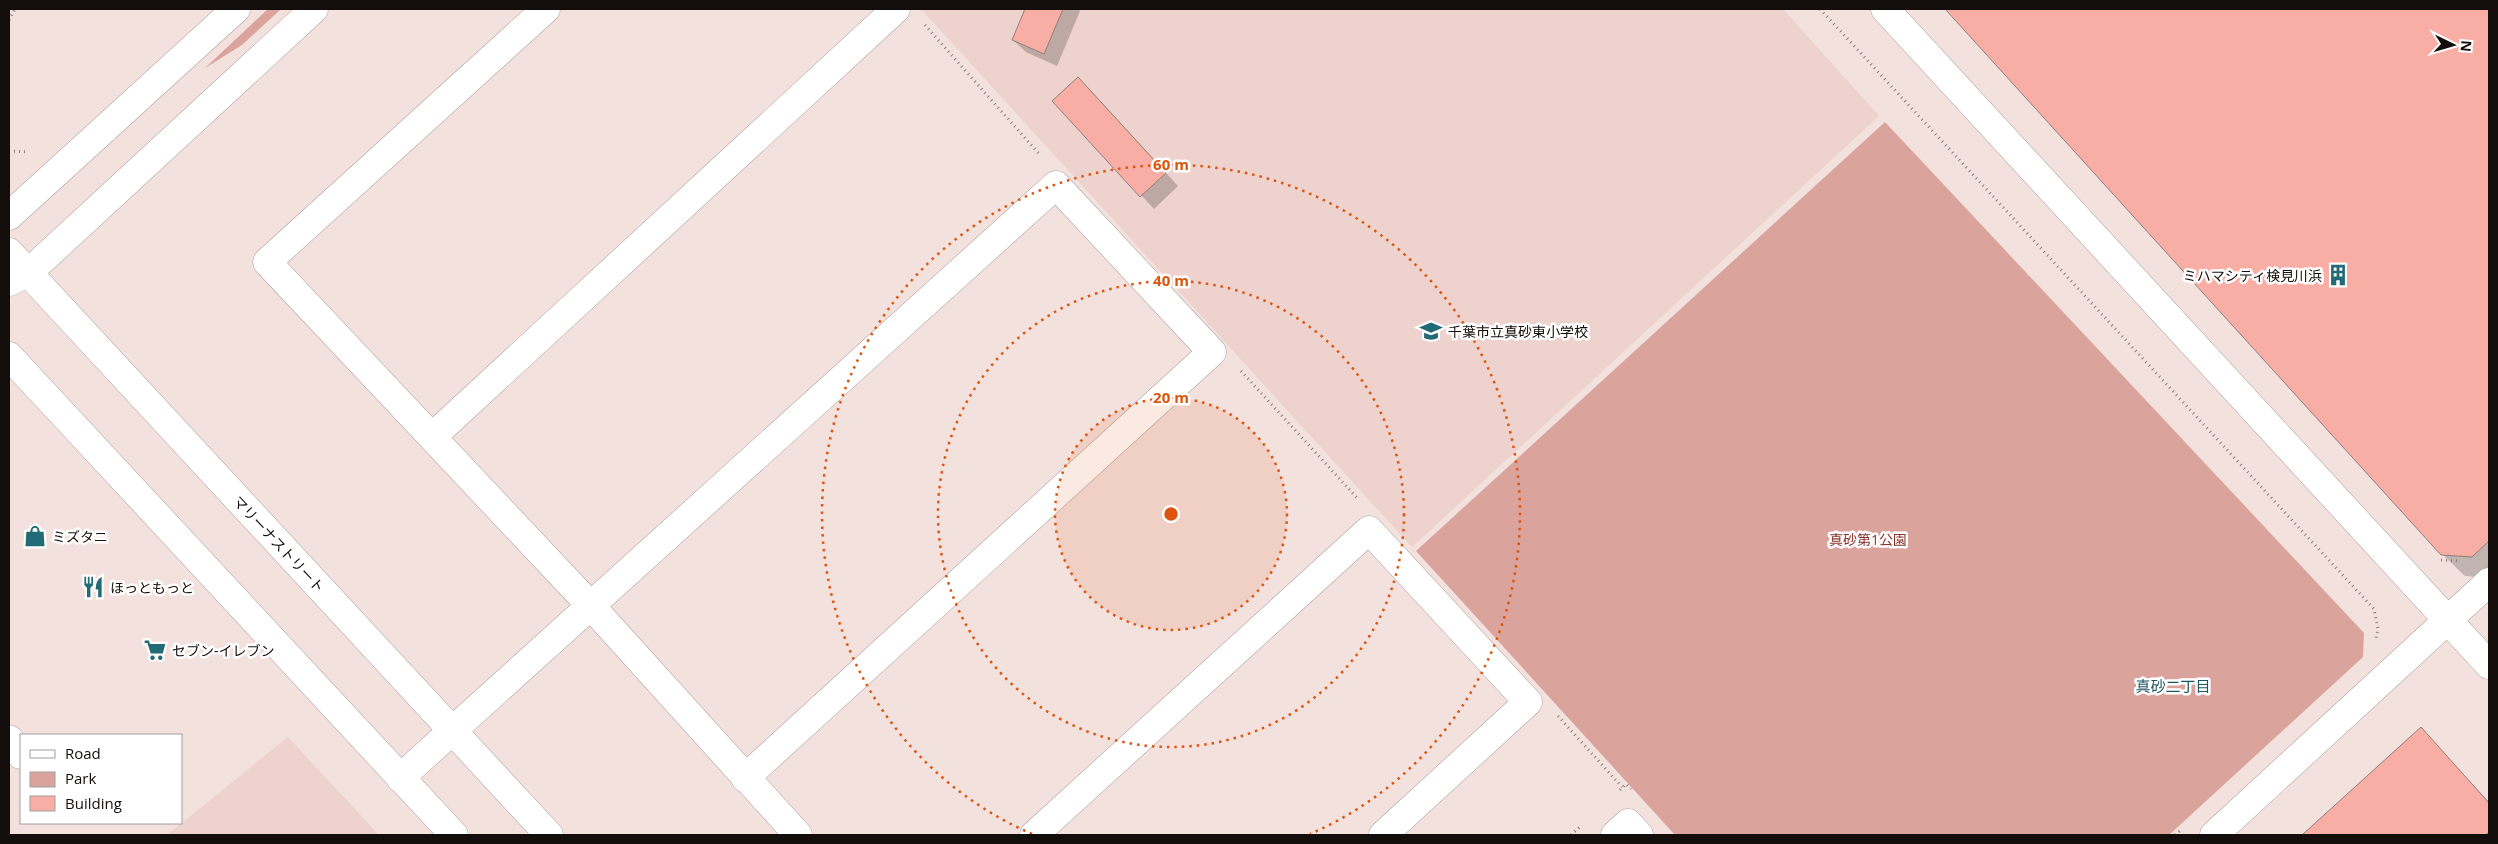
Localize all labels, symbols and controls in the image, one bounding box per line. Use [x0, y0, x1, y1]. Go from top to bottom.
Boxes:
north arrow [2428, 20, 2478, 70]
text: N [2456, 40, 2476, 53]
text: 60 m [1153, 154, 1189, 174]
building icon: ミハマシティ検見川浜 [2325, 262, 2351, 288]
place label: ミハマシティ検見川浜 [2183, 266, 2322, 285]
text: 40 m [1153, 270, 1189, 290]
school or university icon: 千葉市立真砂東小学校 [1418, 318, 1444, 344]
place label: 千葉市立真砂東小学校 [1448, 322, 1588, 341]
text: 20 m [1153, 387, 1189, 407]
street label: マリーナストリート [229, 491, 329, 597]
centre of rings [1162, 505, 1180, 523]
shop icon: ミズタニ [22, 523, 48, 549]
place label: ミズタニ [52, 527, 108, 546]
park label: 真砂第1公園 [1829, 530, 1907, 549]
restaurant icon: ほっともっと [80, 574, 106, 600]
place label: ほっともっと [110, 578, 194, 597]
supermarket icon: セブン-イレブン [142, 637, 168, 663]
place label: セブン-イレブン [172, 641, 275, 660]
district label: 真砂二丁目 [2135, 676, 2211, 696]
legend [20, 734, 182, 824]
text: Road [65, 743, 101, 763]
text: Park [65, 768, 96, 788]
text: Building [65, 793, 122, 813]

